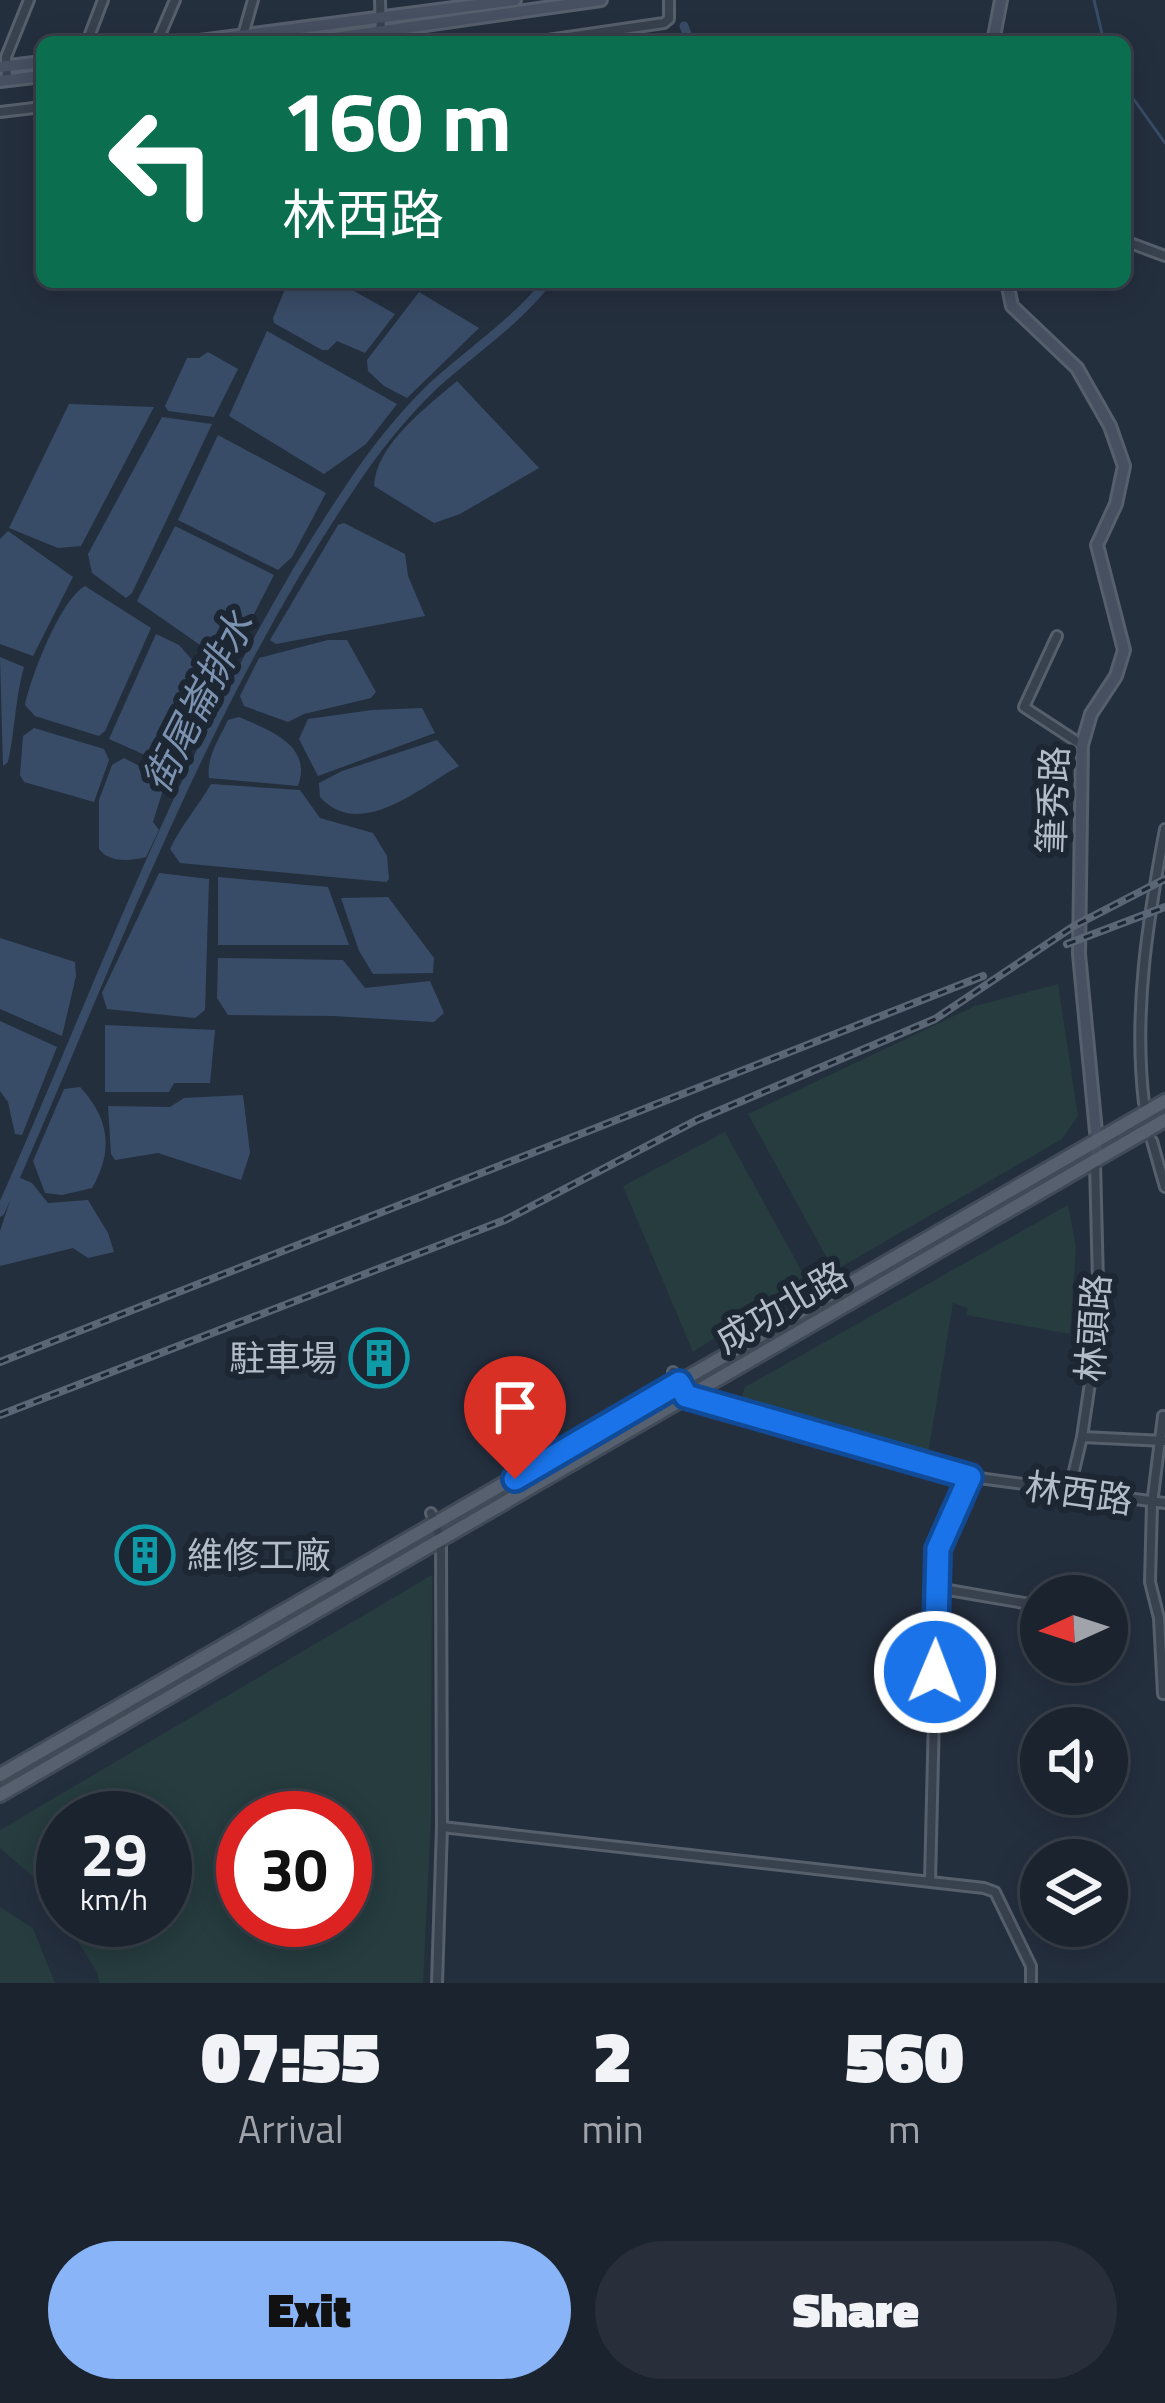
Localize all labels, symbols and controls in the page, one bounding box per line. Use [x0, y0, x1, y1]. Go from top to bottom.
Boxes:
text: 160 m [282, 56, 512, 184]
icon: left [84, 84, 240, 240]
text: 林西路 [282, 173, 444, 255]
water label: 街尾崙排水 [127, 600, 269, 802]
street label: 筆秀路 [1023, 745, 1082, 855]
street label: 成功北路 [705, 1247, 857, 1366]
street label: 林頭路 [1061, 1272, 1124, 1384]
building icon: 駐車場 [348, 1327, 410, 1389]
place label: 駐車場 [229, 1330, 337, 1385]
pin [464, 1356, 566, 1479]
icon: arrive [482, 1374, 548, 1440]
street label: 林西路 [1022, 1458, 1136, 1527]
building icon: 維修工廠 [114, 1524, 176, 1586]
place label: 維修工廠 [187, 1527, 331, 1582]
north arrow [1020, 1575, 1128, 1683]
map controls [1020, 1575, 1128, 1947]
position arrow [872, 1609, 998, 1735]
button: sound [1020, 1707, 1128, 1815]
speed limit sign: 30 [216, 1791, 372, 1947]
text: 29 [80, 1808, 148, 1899]
button: layers [1020, 1839, 1128, 1947]
text: km/h [80, 1876, 148, 1922]
text: 07:55 [201, 2000, 380, 2110]
text: 2 [593, 2000, 632, 2110]
text: 560 [845, 2000, 964, 2110]
text: Arrival [238, 2099, 344, 2158]
text: min [582, 2099, 644, 2158]
text: m [888, 2099, 921, 2158]
button: Exit [48, 2241, 571, 2379]
button: Share [595, 2241, 1117, 2379]

